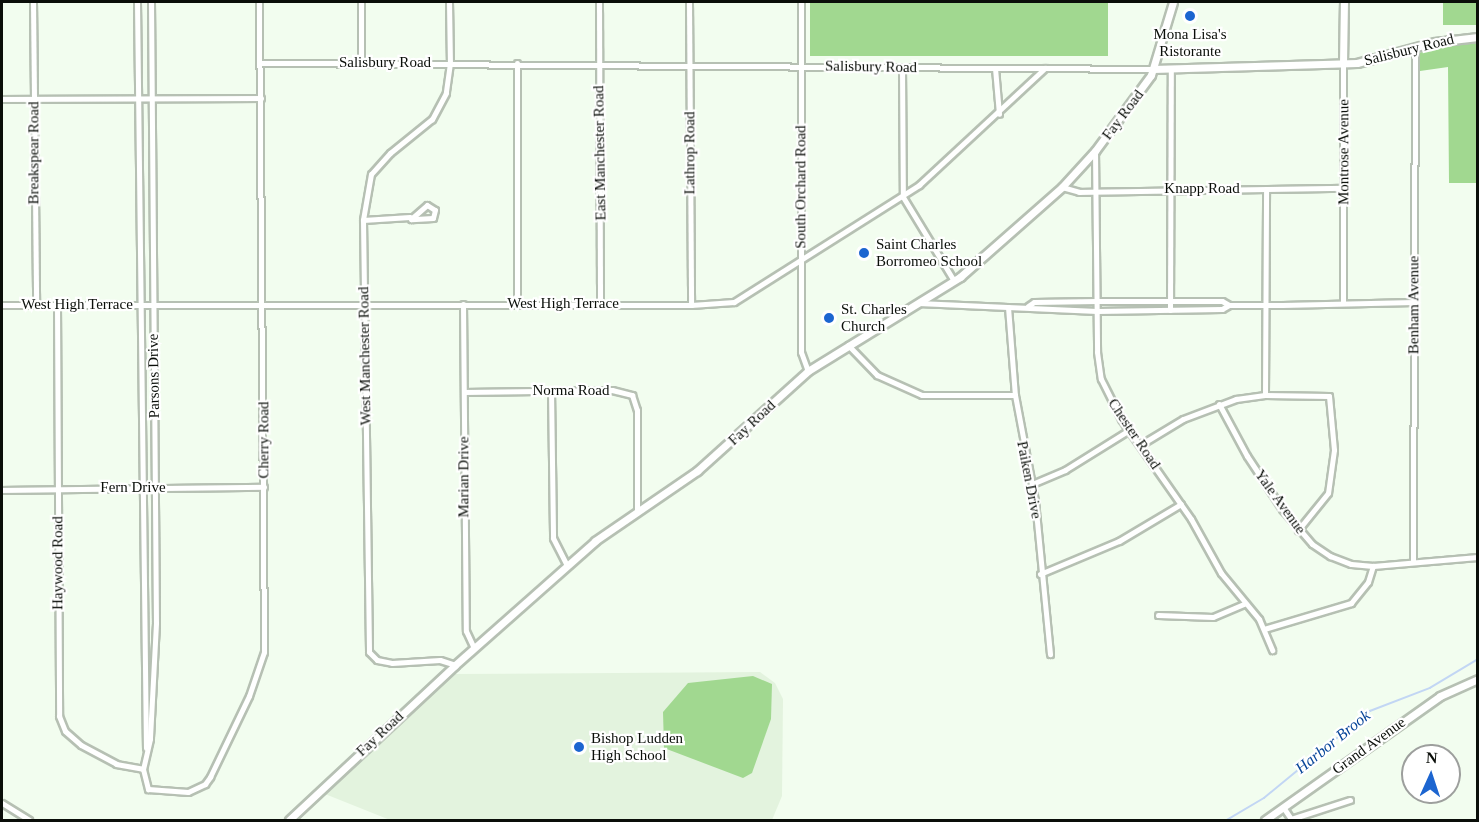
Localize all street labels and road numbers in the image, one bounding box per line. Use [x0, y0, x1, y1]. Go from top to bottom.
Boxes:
street label: Salisbury Road [1362, 30, 1456, 70]
street label: Salisbury Road [339, 54, 431, 72]
street label: Salisbury Road [825, 57, 917, 77]
street label: East Manchester Road [590, 85, 610, 221]
street label: Fay Road [1098, 86, 1148, 144]
street label: Montrose Avenue [1335, 99, 1353, 205]
street label: Breakspear Road [25, 102, 43, 204]
street label: Lathrop Road [681, 112, 699, 194]
street label: South Orchard Road [792, 125, 810, 249]
street label: Knapp Road [1164, 180, 1240, 198]
street label: Benham Avenue [1405, 255, 1423, 355]
street label: West Manchester Road [355, 286, 375, 426]
street label: West High Terrace [507, 295, 619, 313]
street label: West High Terrace [21, 296, 133, 314]
street label: Parsons Drive [144, 334, 164, 418]
street label: Norma Road [532, 382, 610, 400]
street label: Chester Road [1104, 395, 1164, 473]
street label: Fay Road [725, 397, 779, 449]
street label: Cherry Road [255, 401, 273, 479]
street label: Marian Drive [455, 436, 473, 518]
street label: Paiken Drive [1013, 440, 1045, 520]
street label: Yale Avenue [1250, 466, 1310, 538]
street label: Fern Drive [100, 479, 166, 497]
street label: Haywood Road [49, 516, 67, 610]
street label: Fay Road [353, 708, 407, 760]
street label: Grand Avenue [1329, 713, 1409, 779]

